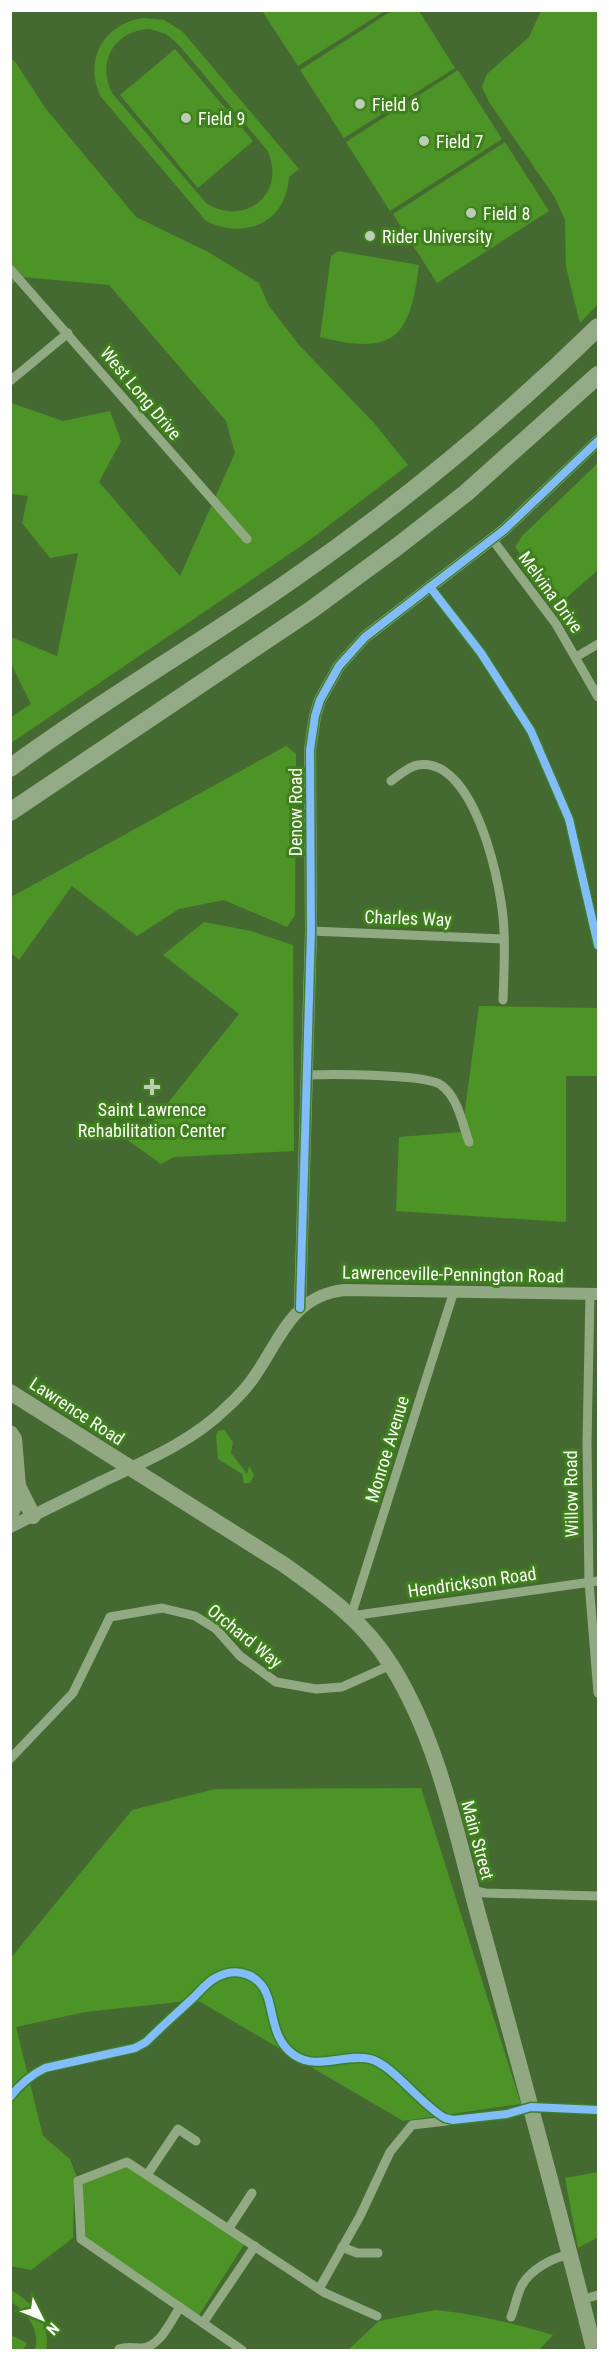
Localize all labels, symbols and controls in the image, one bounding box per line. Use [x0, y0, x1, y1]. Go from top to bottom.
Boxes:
place label: Field 6 [372, 94, 419, 115]
marker: Field 6 [353, 97, 367, 111]
place label: Field 9 [198, 108, 245, 129]
marker: Field 9 [179, 111, 193, 125]
place label: Field 7 [436, 131, 483, 152]
marker: Field 7 [417, 134, 431, 148]
place label: Field 8 [483, 203, 530, 224]
marker: Field 8 [464, 206, 478, 220]
place label: Rider University [382, 226, 493, 247]
marker: Rider University [363, 229, 377, 243]
street label: West Long Drive [96, 342, 186, 444]
street label: Melvina Drive [514, 547, 588, 637]
street label: Denow Road [285, 768, 306, 856]
street label: Charles Way [364, 906, 452, 930]
marker: Saint Lawrence Rehabilitation Center [143, 1078, 161, 1096]
place label: Saint Lawrence Rehabilitation Center [78, 1099, 227, 1141]
street label: Lawrenceville-Pennington Road [342, 1262, 564, 1286]
street label: Lawrence Road [26, 1373, 128, 1449]
street label: Monroe Avenue [361, 1393, 413, 1505]
street label: Willow Road [560, 1450, 582, 1538]
street label: Hendrickson Road [406, 1563, 538, 1601]
street label: Orchard Way [204, 1600, 287, 1673]
street label: Main Street [457, 1798, 499, 1882]
north arrow [12, 2289, 72, 2349]
text: N [42, 2319, 63, 2339]

